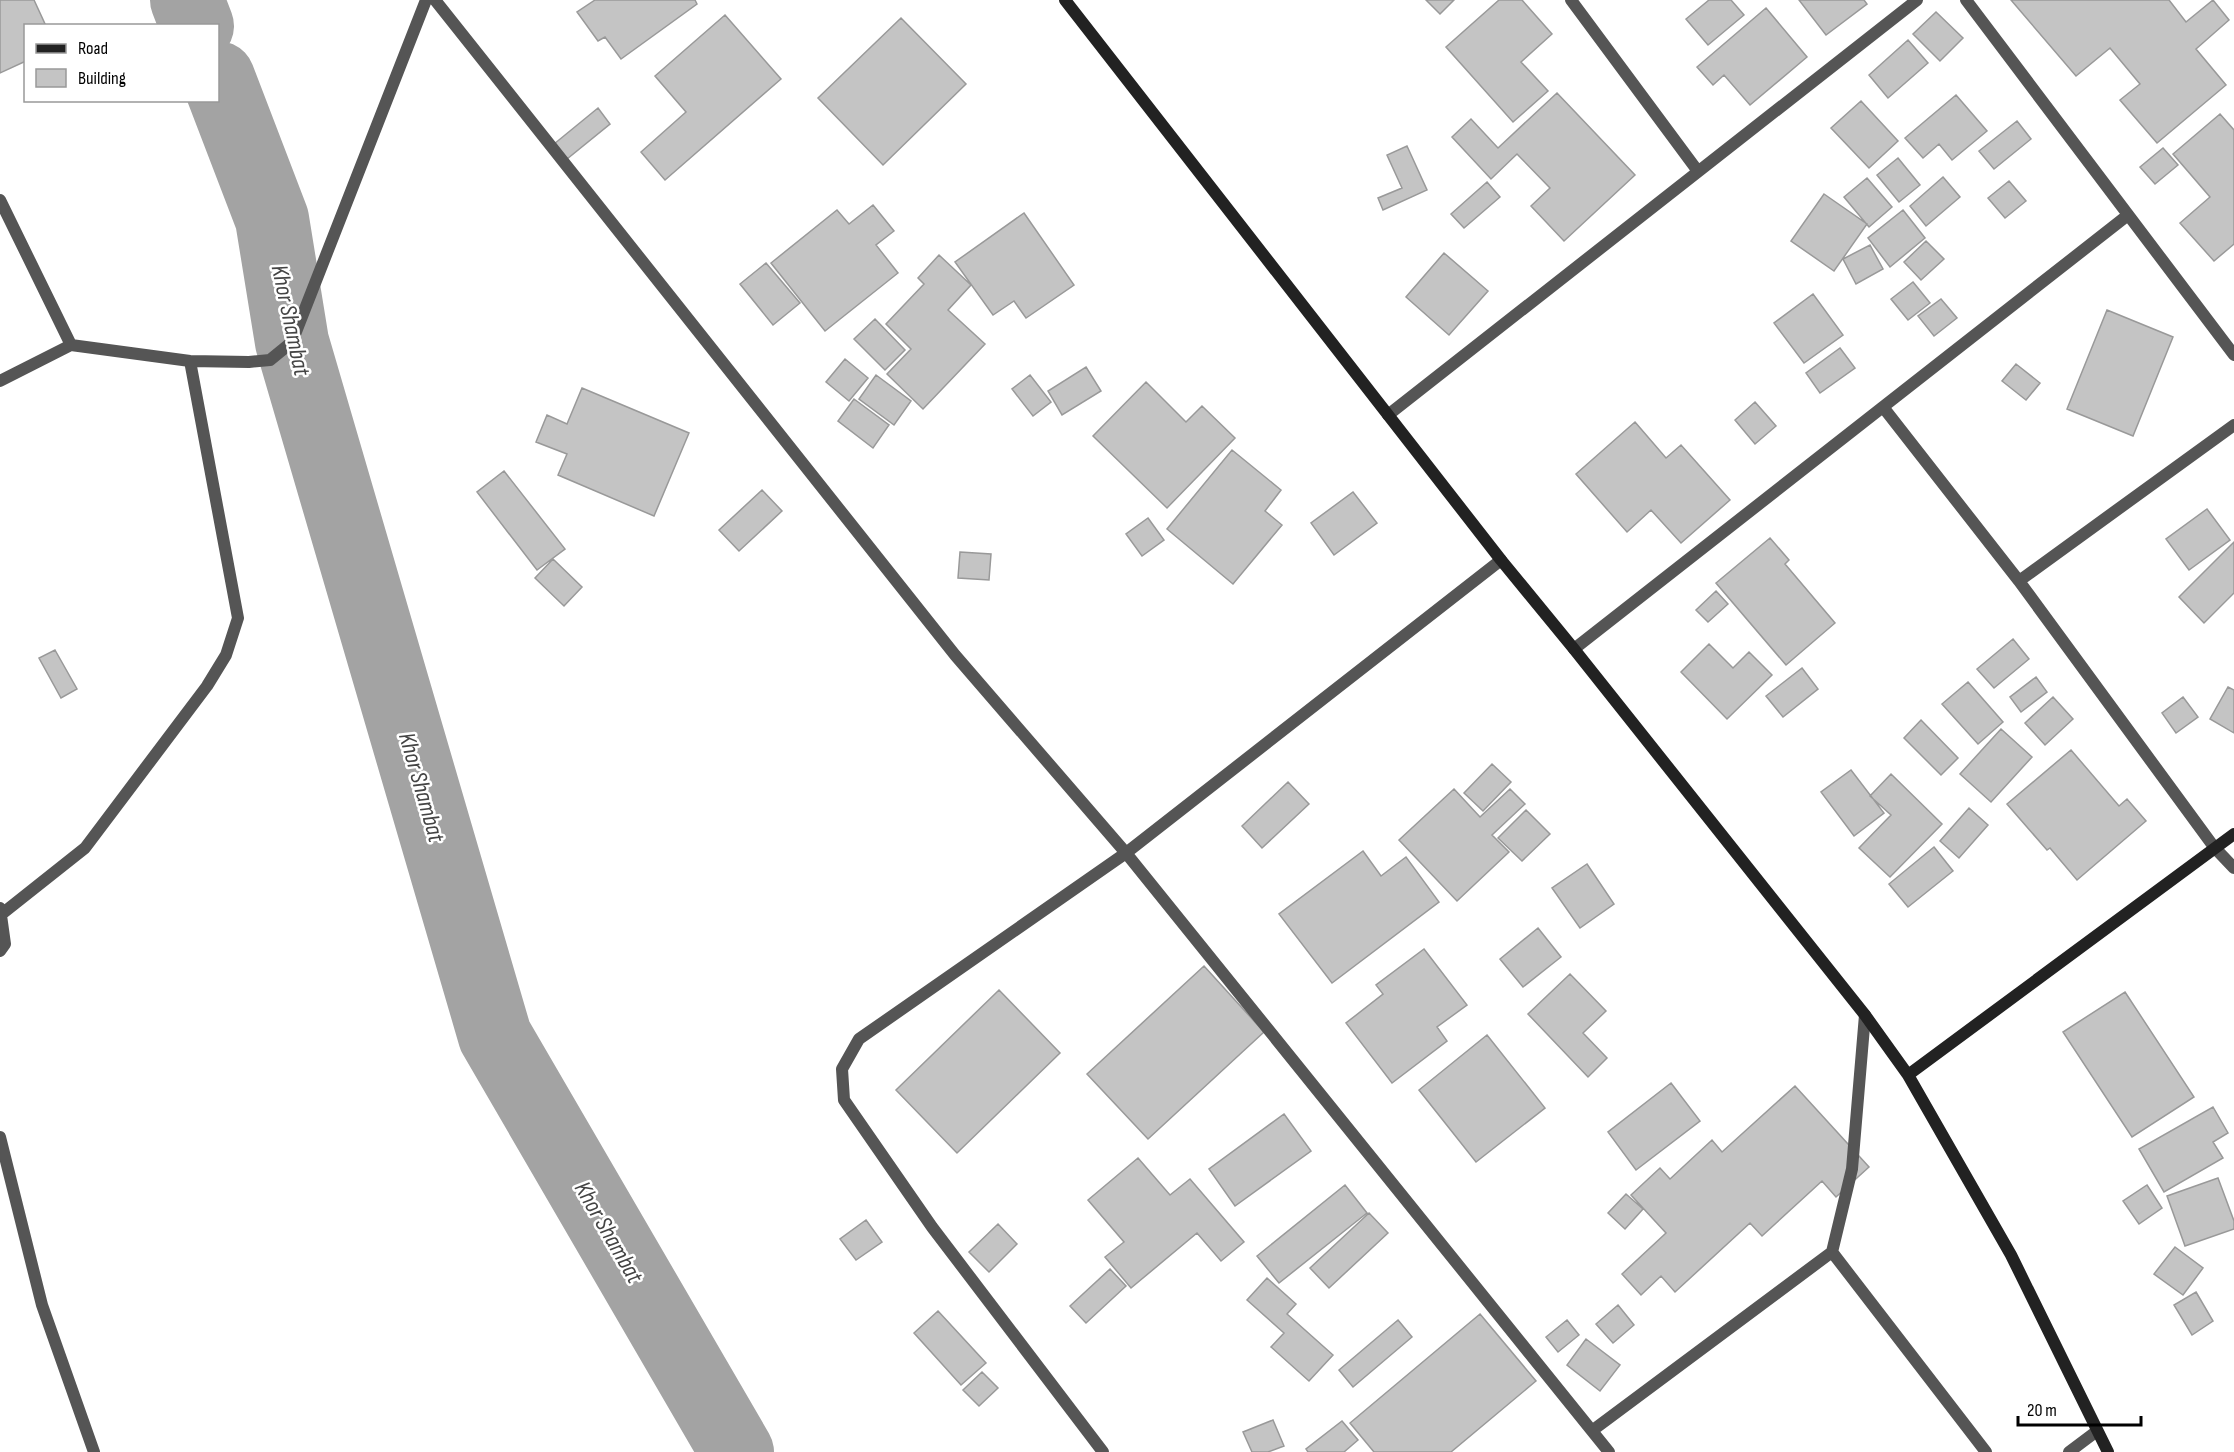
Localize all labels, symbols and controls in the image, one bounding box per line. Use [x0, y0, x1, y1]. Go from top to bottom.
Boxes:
legend [24, 24, 219, 102]
text: Road [78, 38, 108, 59]
text: Building [78, 68, 126, 89]
water label: Khor Shambat [265, 262, 317, 379]
water label: Khor Shambat [392, 729, 451, 846]
water label: Khor Shambat [568, 1176, 650, 1289]
scale bar [2018, 1389, 2141, 1427]
text: 20 m [2027, 1400, 2057, 1421]

